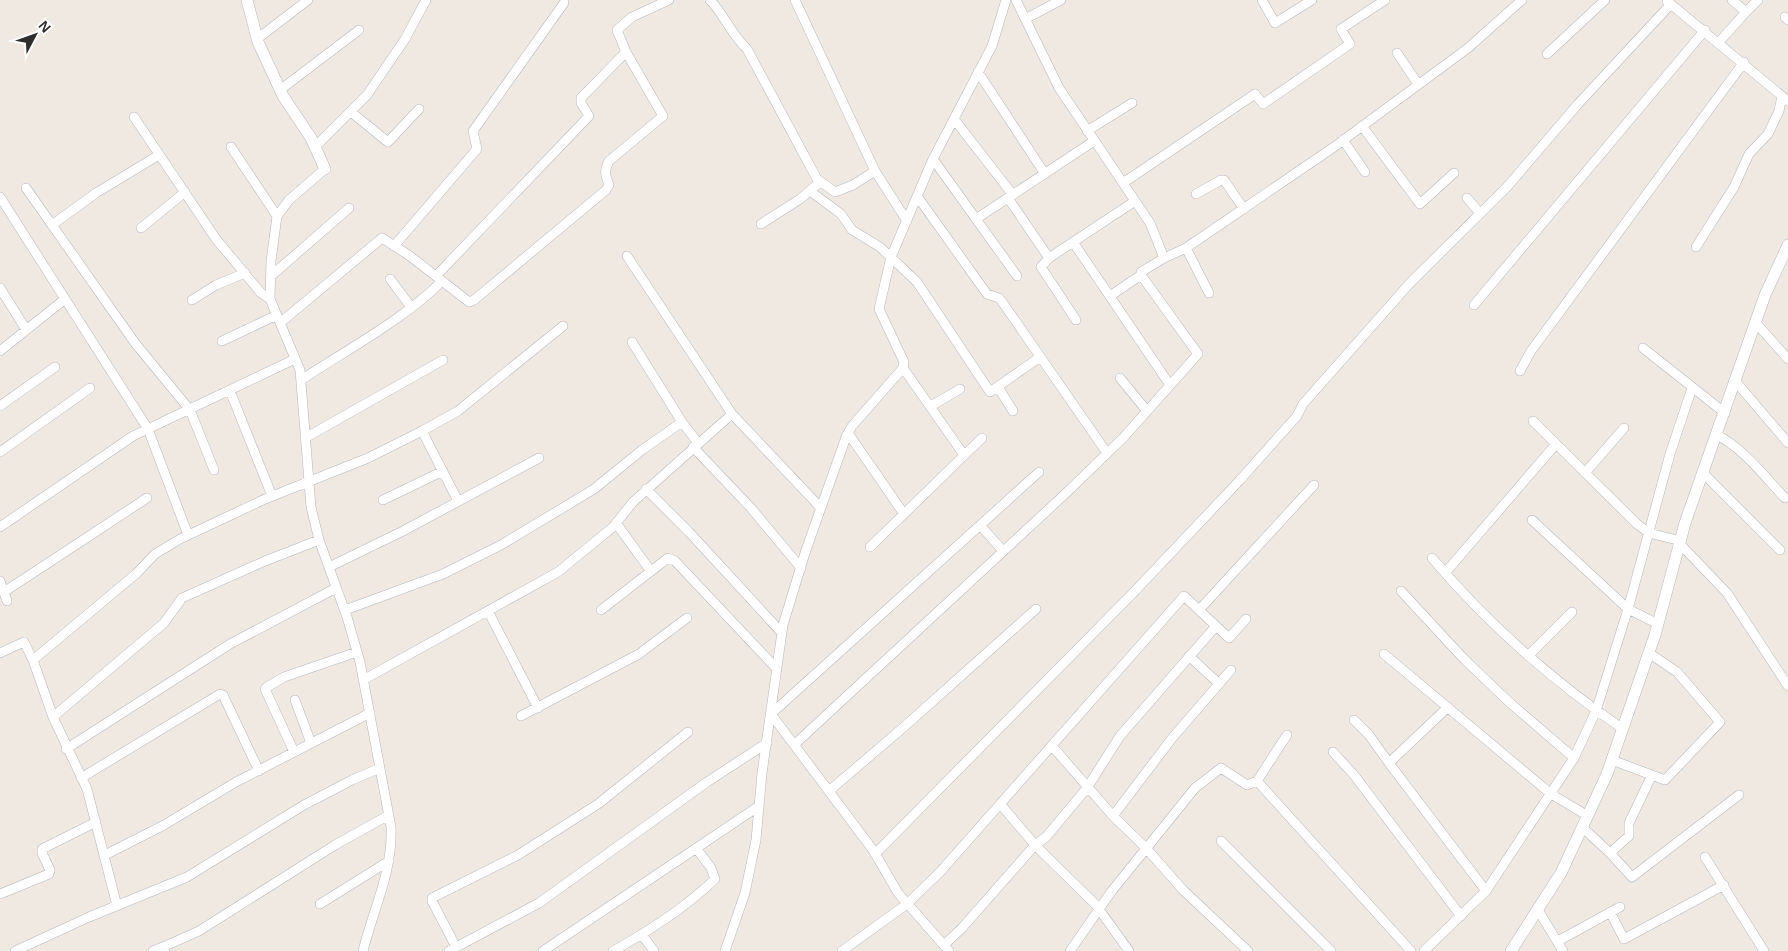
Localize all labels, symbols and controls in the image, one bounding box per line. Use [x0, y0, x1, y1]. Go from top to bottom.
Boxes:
north arrow [10, 10, 60, 60]
text: N [35, 17, 54, 36]

